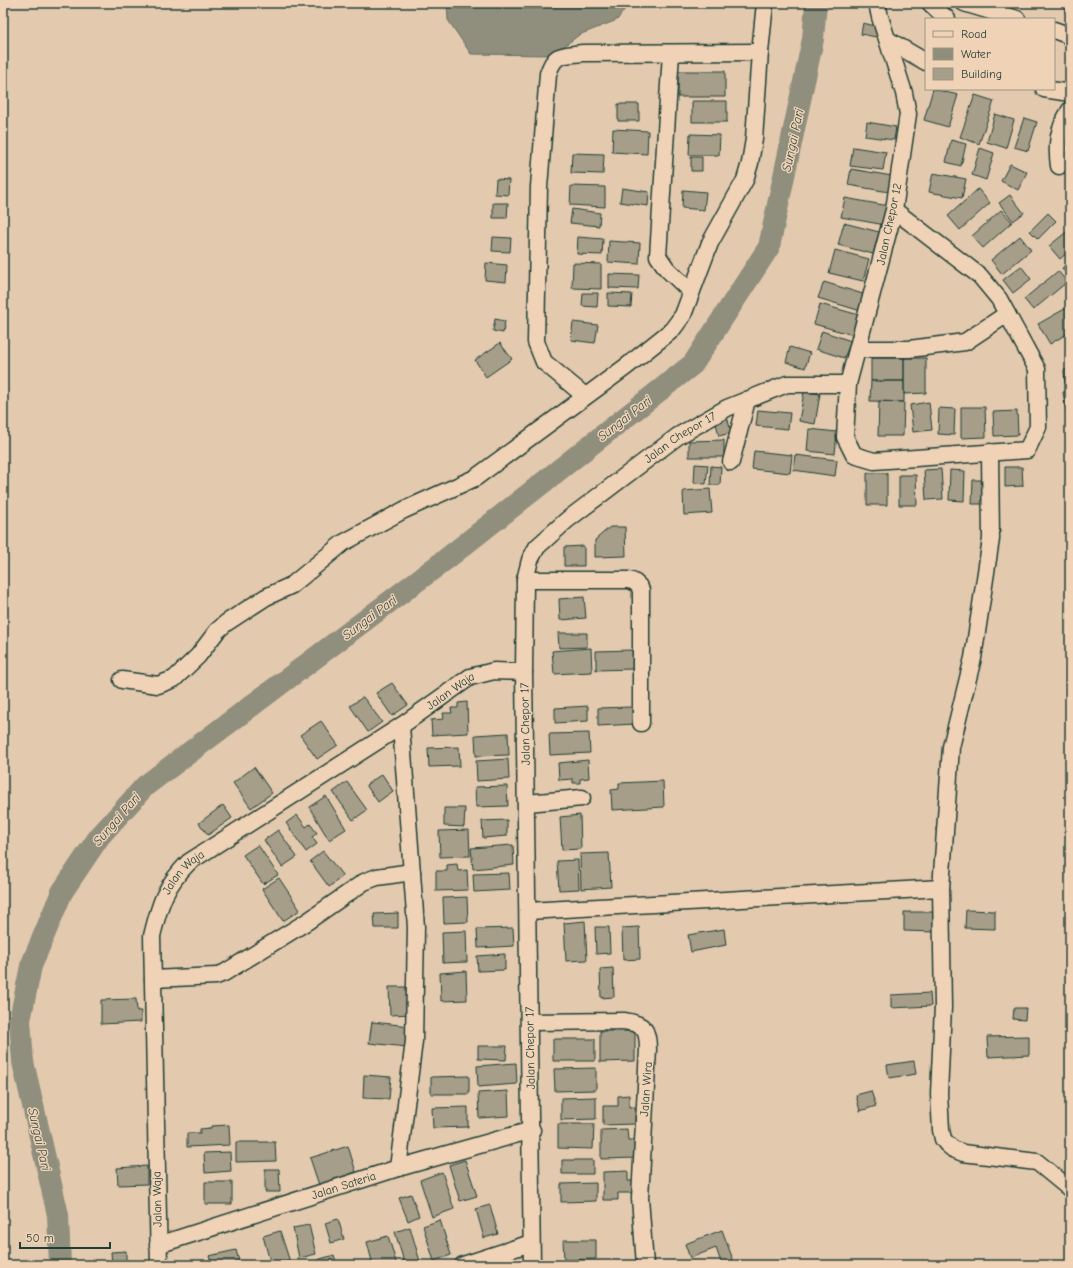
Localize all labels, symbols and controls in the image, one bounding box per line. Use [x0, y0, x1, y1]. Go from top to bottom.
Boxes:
legend [925, 18, 1055, 90]
text: Road [961, 27, 987, 41]
text: Water [961, 47, 991, 61]
text: Building [961, 67, 1002, 81]
water label: Sungai Pari [779, 106, 807, 173]
street label: Jalan Chepor 12 [873, 182, 905, 266]
water label: Sungai Pari [595, 392, 655, 444]
street label: Jalan Chepor 17 [641, 409, 719, 466]
water label: Sungai Pari [339, 592, 400, 643]
street label: Jalan Waja [424, 669, 476, 713]
street label: Jalan Chepor 17 [517, 682, 533, 766]
water label: Sungai Pari [90, 789, 144, 848]
street label: Jalan Waja [159, 847, 207, 897]
street label: Jalan Chepor 17 [522, 1006, 538, 1090]
street label: Jalan Wira [637, 1061, 655, 1117]
water label: Sungai Pari [25, 1106, 54, 1173]
street label: Jalan Sateria [310, 1169, 378, 1202]
street label: Jalan Waja [150, 1171, 164, 1227]
scale bar [20, 1224, 110, 1250]
text: 50 m [26, 1231, 54, 1245]

